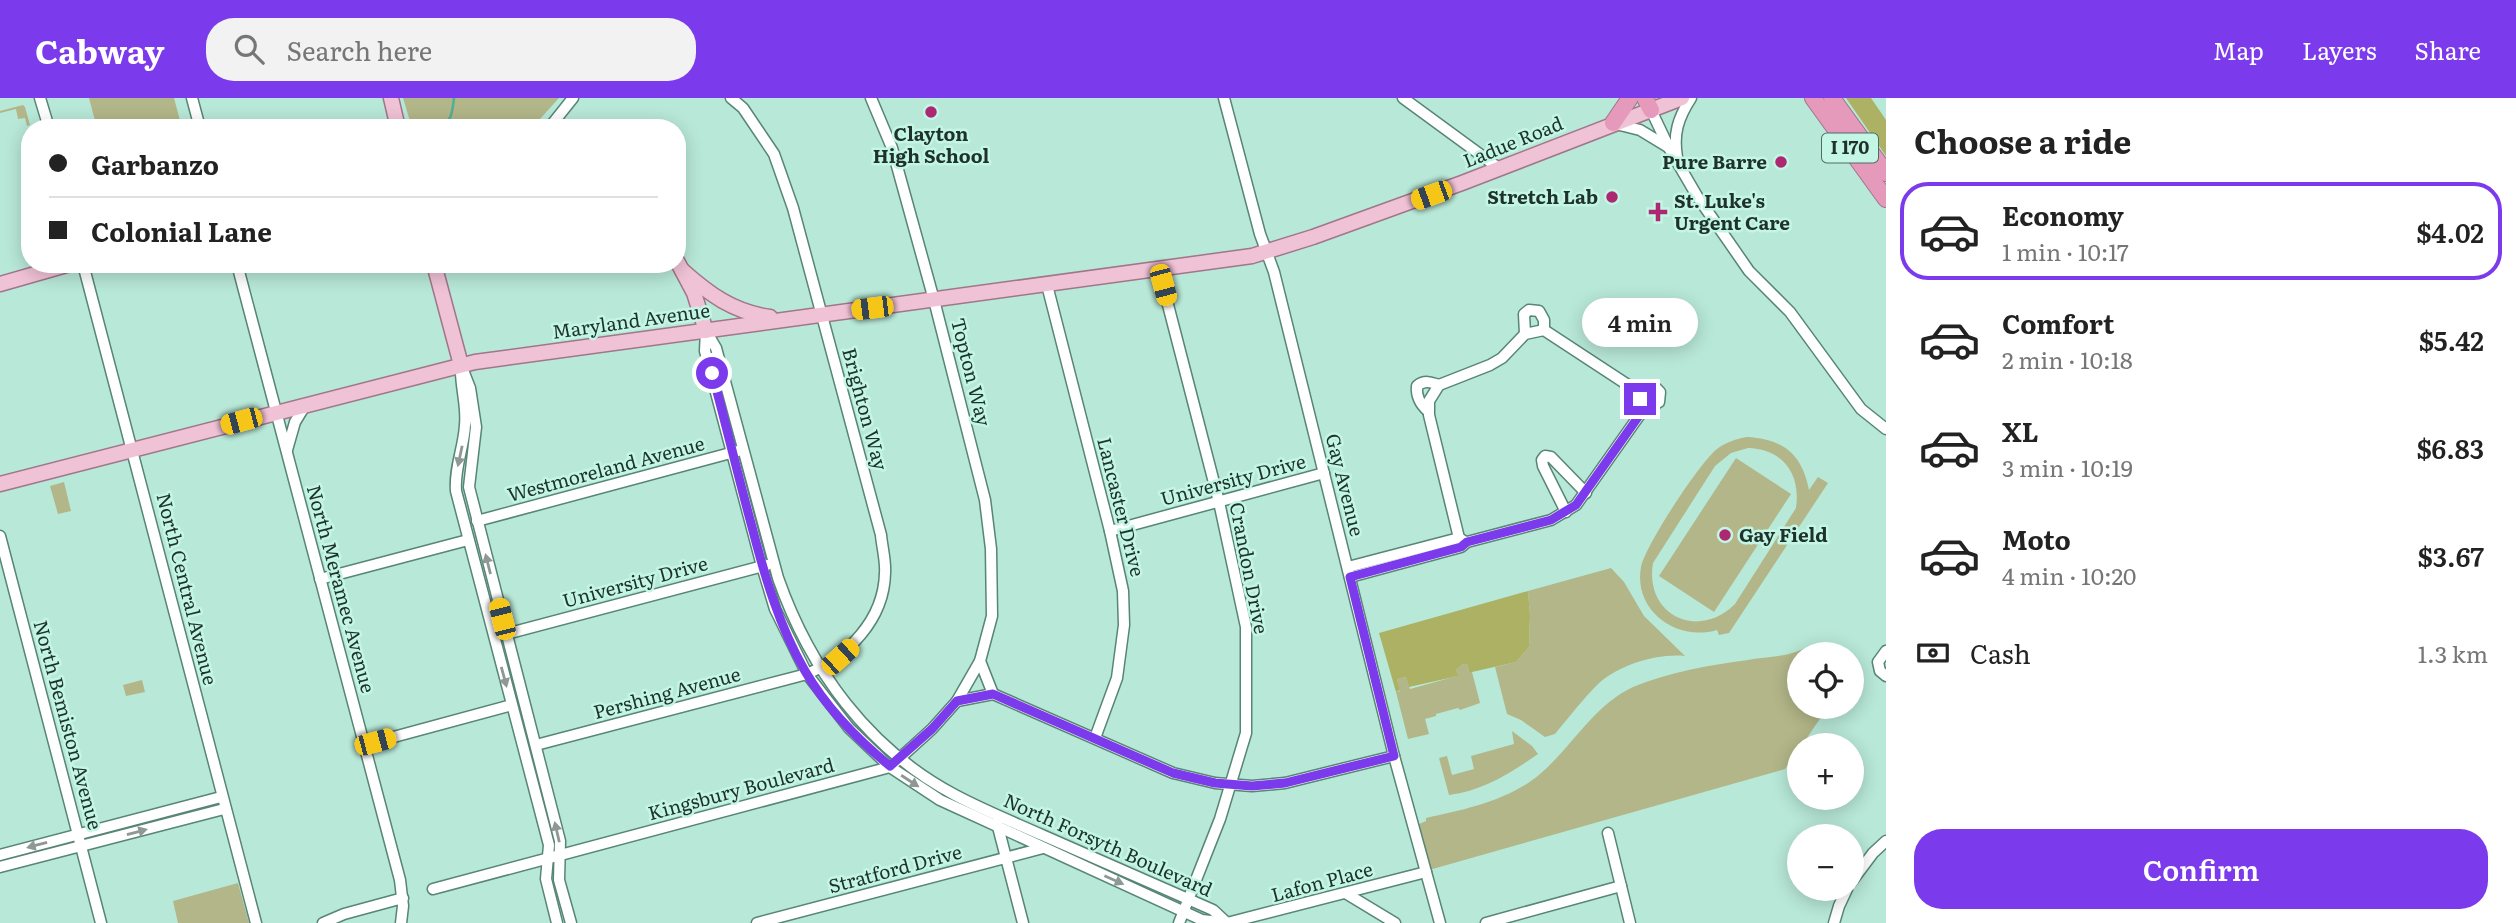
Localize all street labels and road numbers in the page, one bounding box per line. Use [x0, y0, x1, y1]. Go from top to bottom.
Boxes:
street label: Ladue Road [1459, 108, 1567, 174]
road number: I 170 [1822, 134, 1878, 162]
street label: Maryland Avenue [550, 295, 712, 345]
street label: Topton Way [945, 315, 999, 429]
street label: Brighton Way [836, 344, 896, 473]
street label: Westmoreland Avenue [504, 428, 708, 508]
street label: Gay Avenue [1320, 430, 1372, 539]
street label: Lancaster Drive [1091, 434, 1153, 579]
street label: University Drive [1157, 446, 1309, 512]
street label: North Meramec Avenue [301, 482, 383, 696]
street label: North Central Avenue [151, 490, 225, 688]
street label: Crandon Drive [1224, 500, 1276, 636]
street label: University Drive [559, 548, 711, 614]
street label: North Bemiston Avenue [28, 617, 110, 833]
street label: Pershing Avenue [590, 659, 744, 725]
street label: Kingsbury Boulevard [645, 750, 837, 826]
street label: North Forsyth Boulevard [999, 785, 1218, 903]
street label: Stratford Drive [825, 837, 965, 899]
street label: Lafon Place [1268, 854, 1376, 908]

